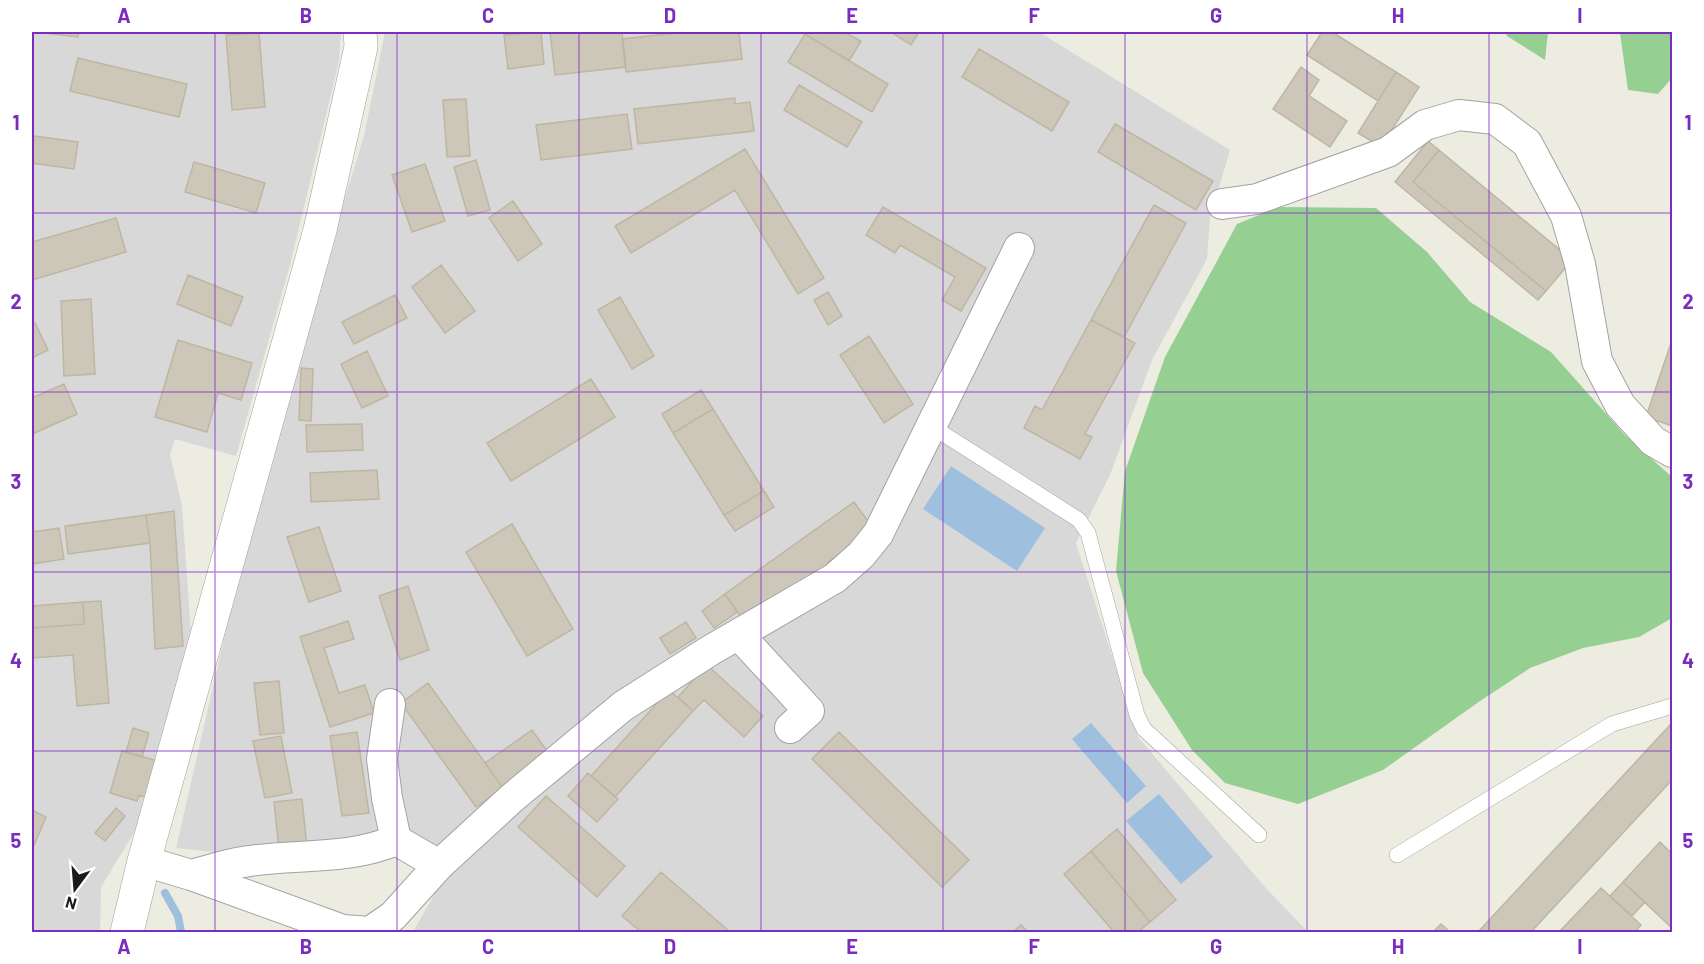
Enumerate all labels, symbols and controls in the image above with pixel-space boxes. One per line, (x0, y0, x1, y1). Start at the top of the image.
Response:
text: A (117, 3, 131, 27)
text: B (300, 3, 312, 27)
text: C (482, 3, 494, 27)
text: D (664, 3, 676, 27)
text: E (846, 3, 858, 27)
text: F (1028, 3, 1040, 27)
text: G (1210, 3, 1222, 27)
text: H (1392, 3, 1404, 27)
text: I (1577, 3, 1583, 27)
text: 1 (12, 110, 20, 134)
text: 1 (1684, 110, 1692, 134)
text: 2 (10, 289, 22, 313)
text: 2 (1682, 289, 1694, 313)
text: 3 (11, 469, 21, 493)
text: 3 (1683, 469, 1693, 493)
text: 4 (10, 648, 22, 672)
text: 4 (1682, 648, 1694, 672)
text: 5 (11, 828, 22, 852)
text: 5 (1683, 828, 1694, 852)
north arrow (45, 859, 105, 919)
text: N (63, 893, 78, 914)
text: A (117, 934, 131, 958)
text: B (300, 934, 312, 958)
text: C (482, 934, 494, 958)
text: D (664, 934, 676, 958)
text: E (846, 934, 858, 958)
text: F (1028, 934, 1040, 958)
text: G (1210, 934, 1222, 958)
text: H (1392, 934, 1404, 958)
text: I (1577, 934, 1583, 958)

